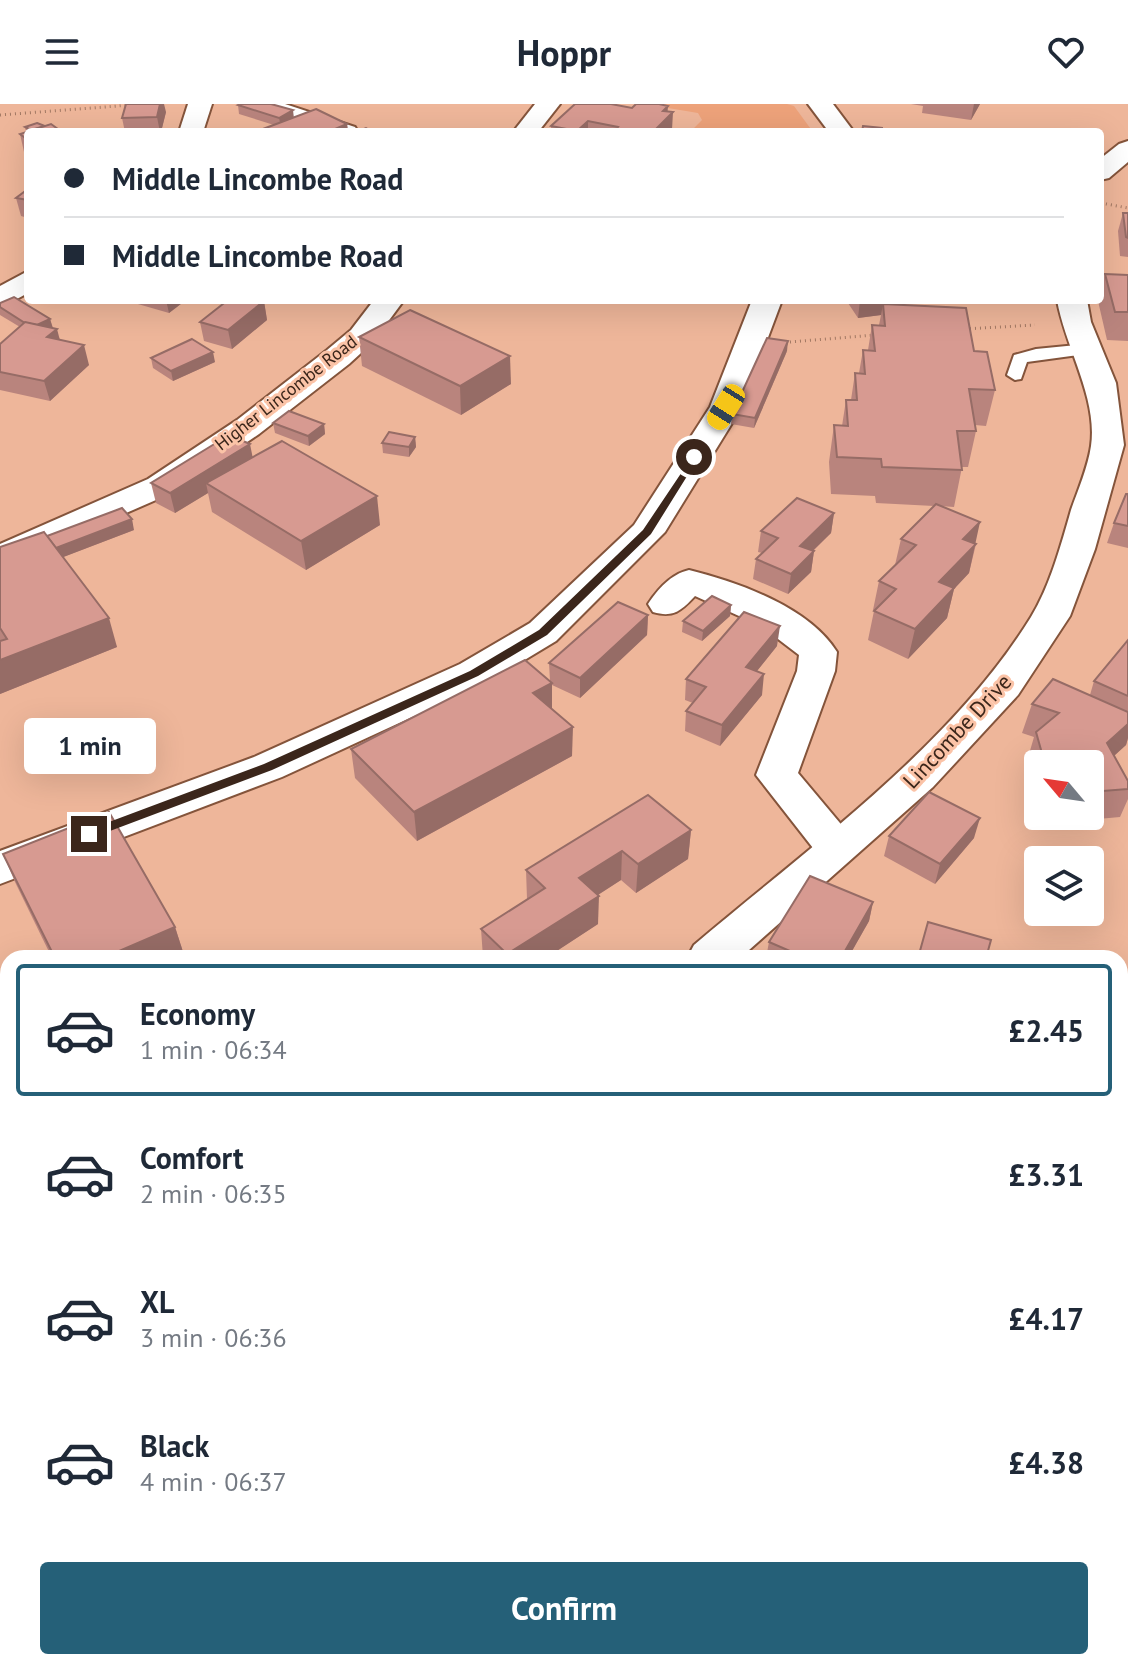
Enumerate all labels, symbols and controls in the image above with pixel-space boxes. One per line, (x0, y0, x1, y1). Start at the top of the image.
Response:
text: Hoppr (517, 29, 611, 76)
icon: menu (40, 30, 84, 74)
icon: heart (1044, 30, 1088, 74)
text: Middle Lincombe Road (112, 159, 403, 198)
text: Middle Lincombe Road (112, 236, 403, 275)
street label: Higher Lincombe Road (210, 330, 361, 455)
car (703, 380, 749, 434)
route start (676, 439, 712, 475)
street label: Lincombe Drive (897, 668, 1017, 794)
callout: 1 min (23, 718, 155, 774)
text: 1 min (58, 729, 122, 762)
north arrow (1024, 750, 1104, 830)
map controls (1024, 750, 1104, 926)
route end (71, 816, 107, 852)
button: layers (1024, 846, 1104, 926)
icon: car (44, 994, 116, 1066)
text: Economy (140, 994, 255, 1033)
text: £2.45 (1009, 1011, 1084, 1050)
text: 1 min · 06:34 (140, 1033, 287, 1066)
icon: car (44, 1138, 116, 1210)
text: Comfort (140, 1138, 243, 1177)
text: £3.31 (1009, 1155, 1084, 1194)
text: 2 min · 06:35 (140, 1177, 287, 1210)
icon: car (44, 1282, 116, 1354)
text: XL (140, 1282, 174, 1321)
text: £4.17 (1009, 1299, 1084, 1338)
text: 3 min · 06:36 (140, 1321, 287, 1354)
icon: car (44, 1426, 116, 1498)
text: Black (140, 1426, 209, 1465)
text: £4.38 (1009, 1443, 1084, 1482)
text: 4 min · 06:37 (140, 1465, 287, 1498)
button: Confirm (40, 1562, 1088, 1654)

